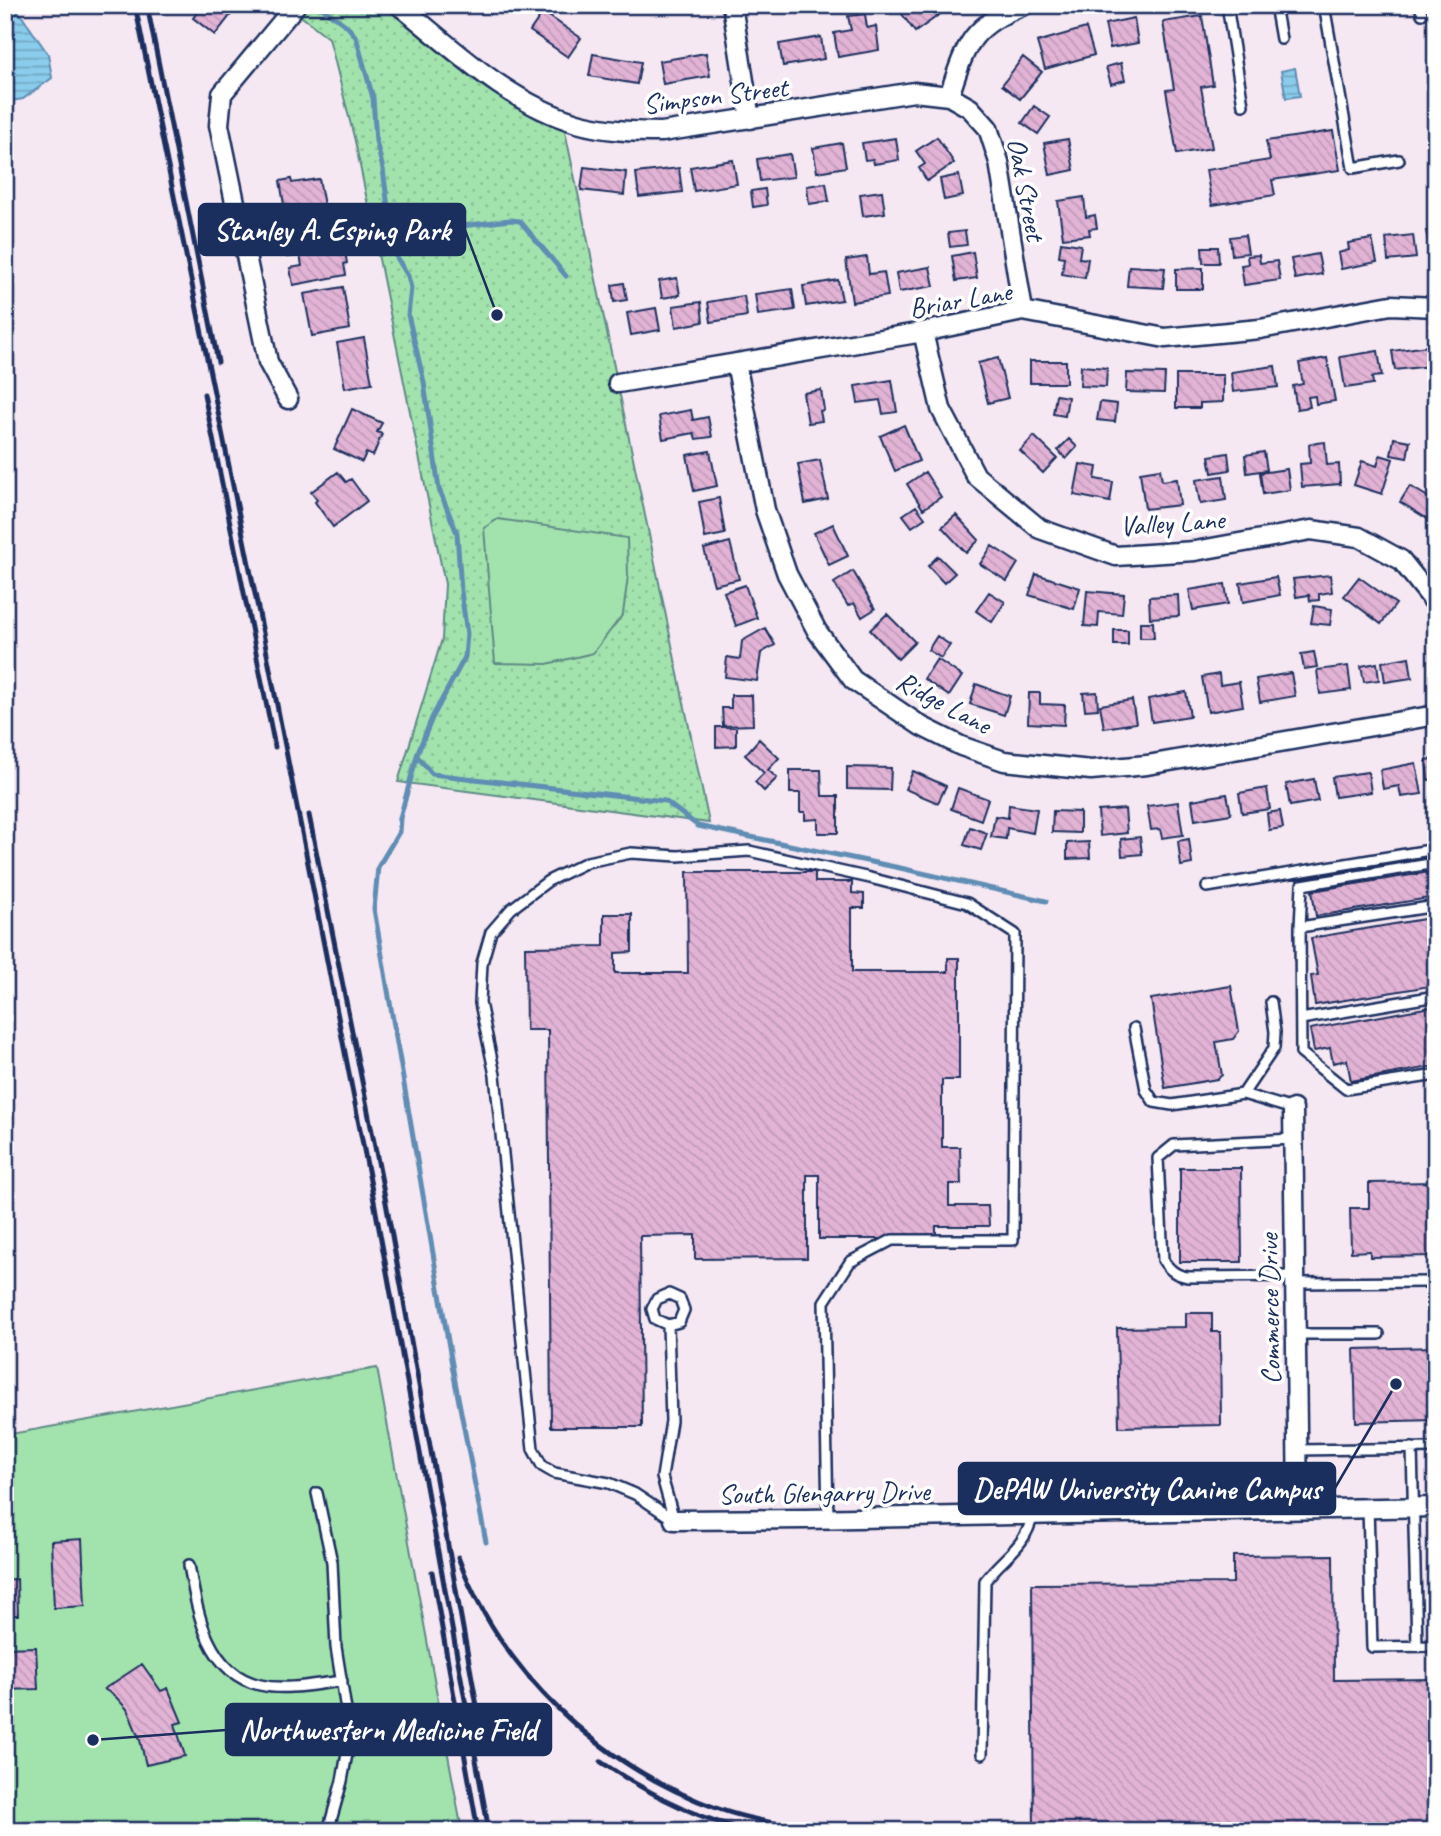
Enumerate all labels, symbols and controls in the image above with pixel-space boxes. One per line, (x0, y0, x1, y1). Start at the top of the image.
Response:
street label: Simpson Street (641, 69, 792, 122)
street label: Oak Street (999, 135, 1054, 246)
callout: Stanley A. Esping Park (199, 204, 465, 255)
text: Stanley A. Esping Park (214, 211, 453, 249)
street label: Briar Lane (906, 273, 1016, 326)
street label: Valley Lane (1119, 501, 1227, 544)
street label: Ridge Lane (890, 663, 999, 743)
street label: Commerce Drive (1251, 1231, 1288, 1385)
callout: DePAW University Canine Campus (959, 1463, 1335, 1514)
text: DePAW University Canine Campus (973, 1470, 1325, 1508)
street label: South Glengarry Drive (718, 1473, 932, 1512)
callout: Northwestern Medicine Field (226, 1704, 551, 1755)
text: Northwestern Medicine Field (240, 1711, 541, 1749)

